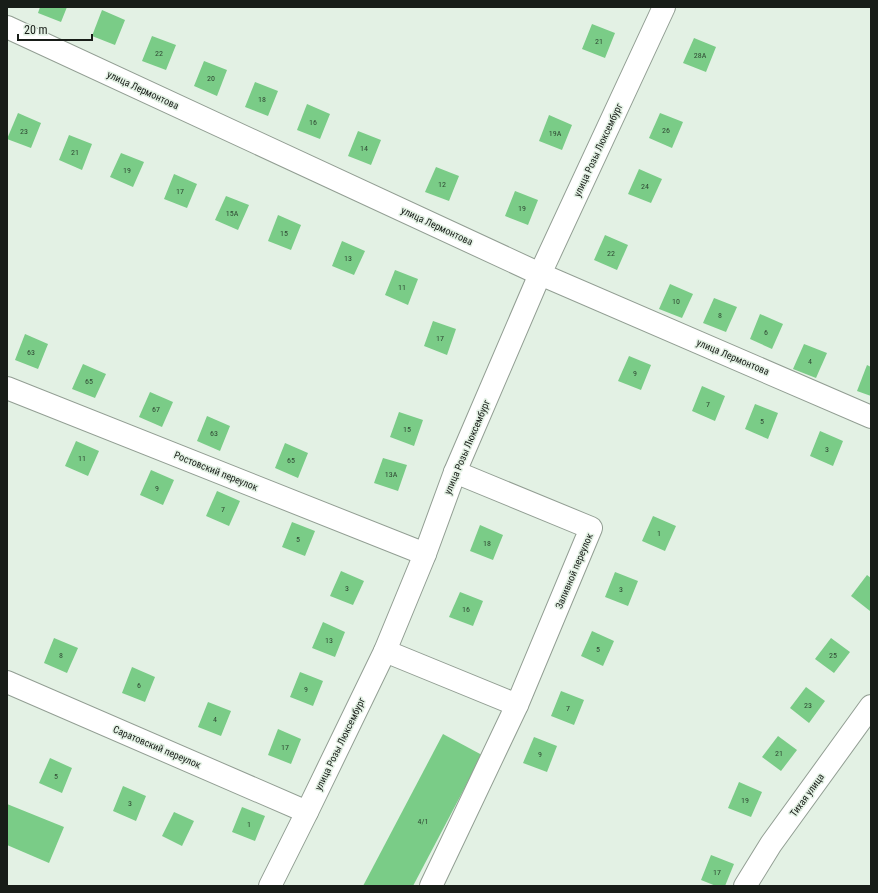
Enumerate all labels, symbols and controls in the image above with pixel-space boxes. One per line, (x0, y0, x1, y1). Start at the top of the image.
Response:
scale bar (18, 16, 92, 42)
text: 20 m (24, 23, 48, 37)
house number: 21 (595, 37, 603, 46)
house number: 22 (155, 49, 163, 58)
house number: 28А (694, 51, 707, 60)
street label: улица Лермонтова (105, 69, 181, 111)
house number: 20 (207, 74, 215, 83)
house number: 18 (258, 95, 266, 104)
street label: улица Розы Люксембург (571, 101, 625, 199)
house number: 16 (309, 118, 317, 127)
house number: 26 (662, 126, 670, 135)
house number: 23 (20, 127, 28, 136)
house number: 19А (549, 129, 562, 138)
house number: 14 (360, 144, 368, 153)
house number: 21 (71, 148, 79, 157)
house number: 19 (123, 166, 131, 175)
house number: 12 (438, 180, 446, 189)
house number: 24 (641, 182, 649, 191)
house number: 17 (176, 187, 184, 196)
house number: 19 (518, 204, 526, 213)
street label: улица Лермонтова (399, 205, 475, 247)
house number: 15А (226, 209, 239, 218)
house number: 15 (280, 229, 288, 238)
house number: 22 (607, 249, 615, 258)
house number: 13 (344, 254, 352, 263)
house number: 11 (398, 283, 406, 292)
house number: 10 (672, 297, 680, 306)
house number: 8 (718, 311, 722, 320)
house number: 6 (764, 328, 768, 337)
house number: 17 (436, 334, 444, 343)
street label: улица Лермонтова (695, 337, 771, 377)
house number: 63 (27, 348, 35, 357)
house number: 4 (808, 357, 812, 366)
house number: 9 (633, 369, 637, 378)
house number: 65 (85, 377, 93, 386)
street label: улица Розы Люксембург (442, 398, 492, 496)
house number: 7 (706, 400, 710, 409)
house number: 67 (152, 405, 160, 414)
house number: 5 (760, 417, 764, 426)
house number: 15 (403, 425, 411, 434)
house number: 63 (210, 429, 218, 438)
house number: 3 (825, 445, 829, 454)
street label: Ростовский переулок (173, 449, 260, 493)
house number: 11 (78, 454, 86, 463)
house number: 65 (287, 456, 295, 465)
house number: 13А (385, 470, 398, 479)
house number: 9 (155, 484, 159, 493)
house number: 7 (221, 505, 225, 514)
house number: 1 (657, 529, 661, 538)
street label: Заливной переулок (553, 531, 595, 610)
house number: 5 (296, 535, 300, 544)
house number: 18 (483, 539, 491, 548)
house number: 3 (345, 584, 349, 593)
house number: 3 (619, 585, 623, 594)
house number: 16 (462, 605, 470, 614)
house number: 13 (325, 636, 333, 645)
house number: 5 (596, 645, 600, 654)
house number: 8 (59, 651, 63, 660)
house number: 25 (829, 651, 837, 660)
house number: 6 (137, 681, 141, 690)
house number: 9 (304, 685, 308, 694)
street label: улица Розы Люксембург (313, 696, 367, 792)
house number: 23 (804, 701, 812, 710)
house number: 7 (566, 704, 570, 713)
house number: 4 (213, 715, 217, 724)
street label: Саратовский переулок (111, 724, 203, 771)
house number: 17 (281, 743, 289, 752)
house number: 21 (775, 749, 783, 758)
house number: 9 (538, 750, 542, 759)
street label: Тихая улица (788, 771, 826, 819)
house number: 5 (54, 772, 58, 781)
house number: 19 (741, 796, 749, 805)
house number: 3 (128, 799, 132, 808)
house number: 4/1 (418, 817, 428, 826)
house number: 1 (247, 820, 251, 829)
house number: 17 (713, 868, 721, 877)

